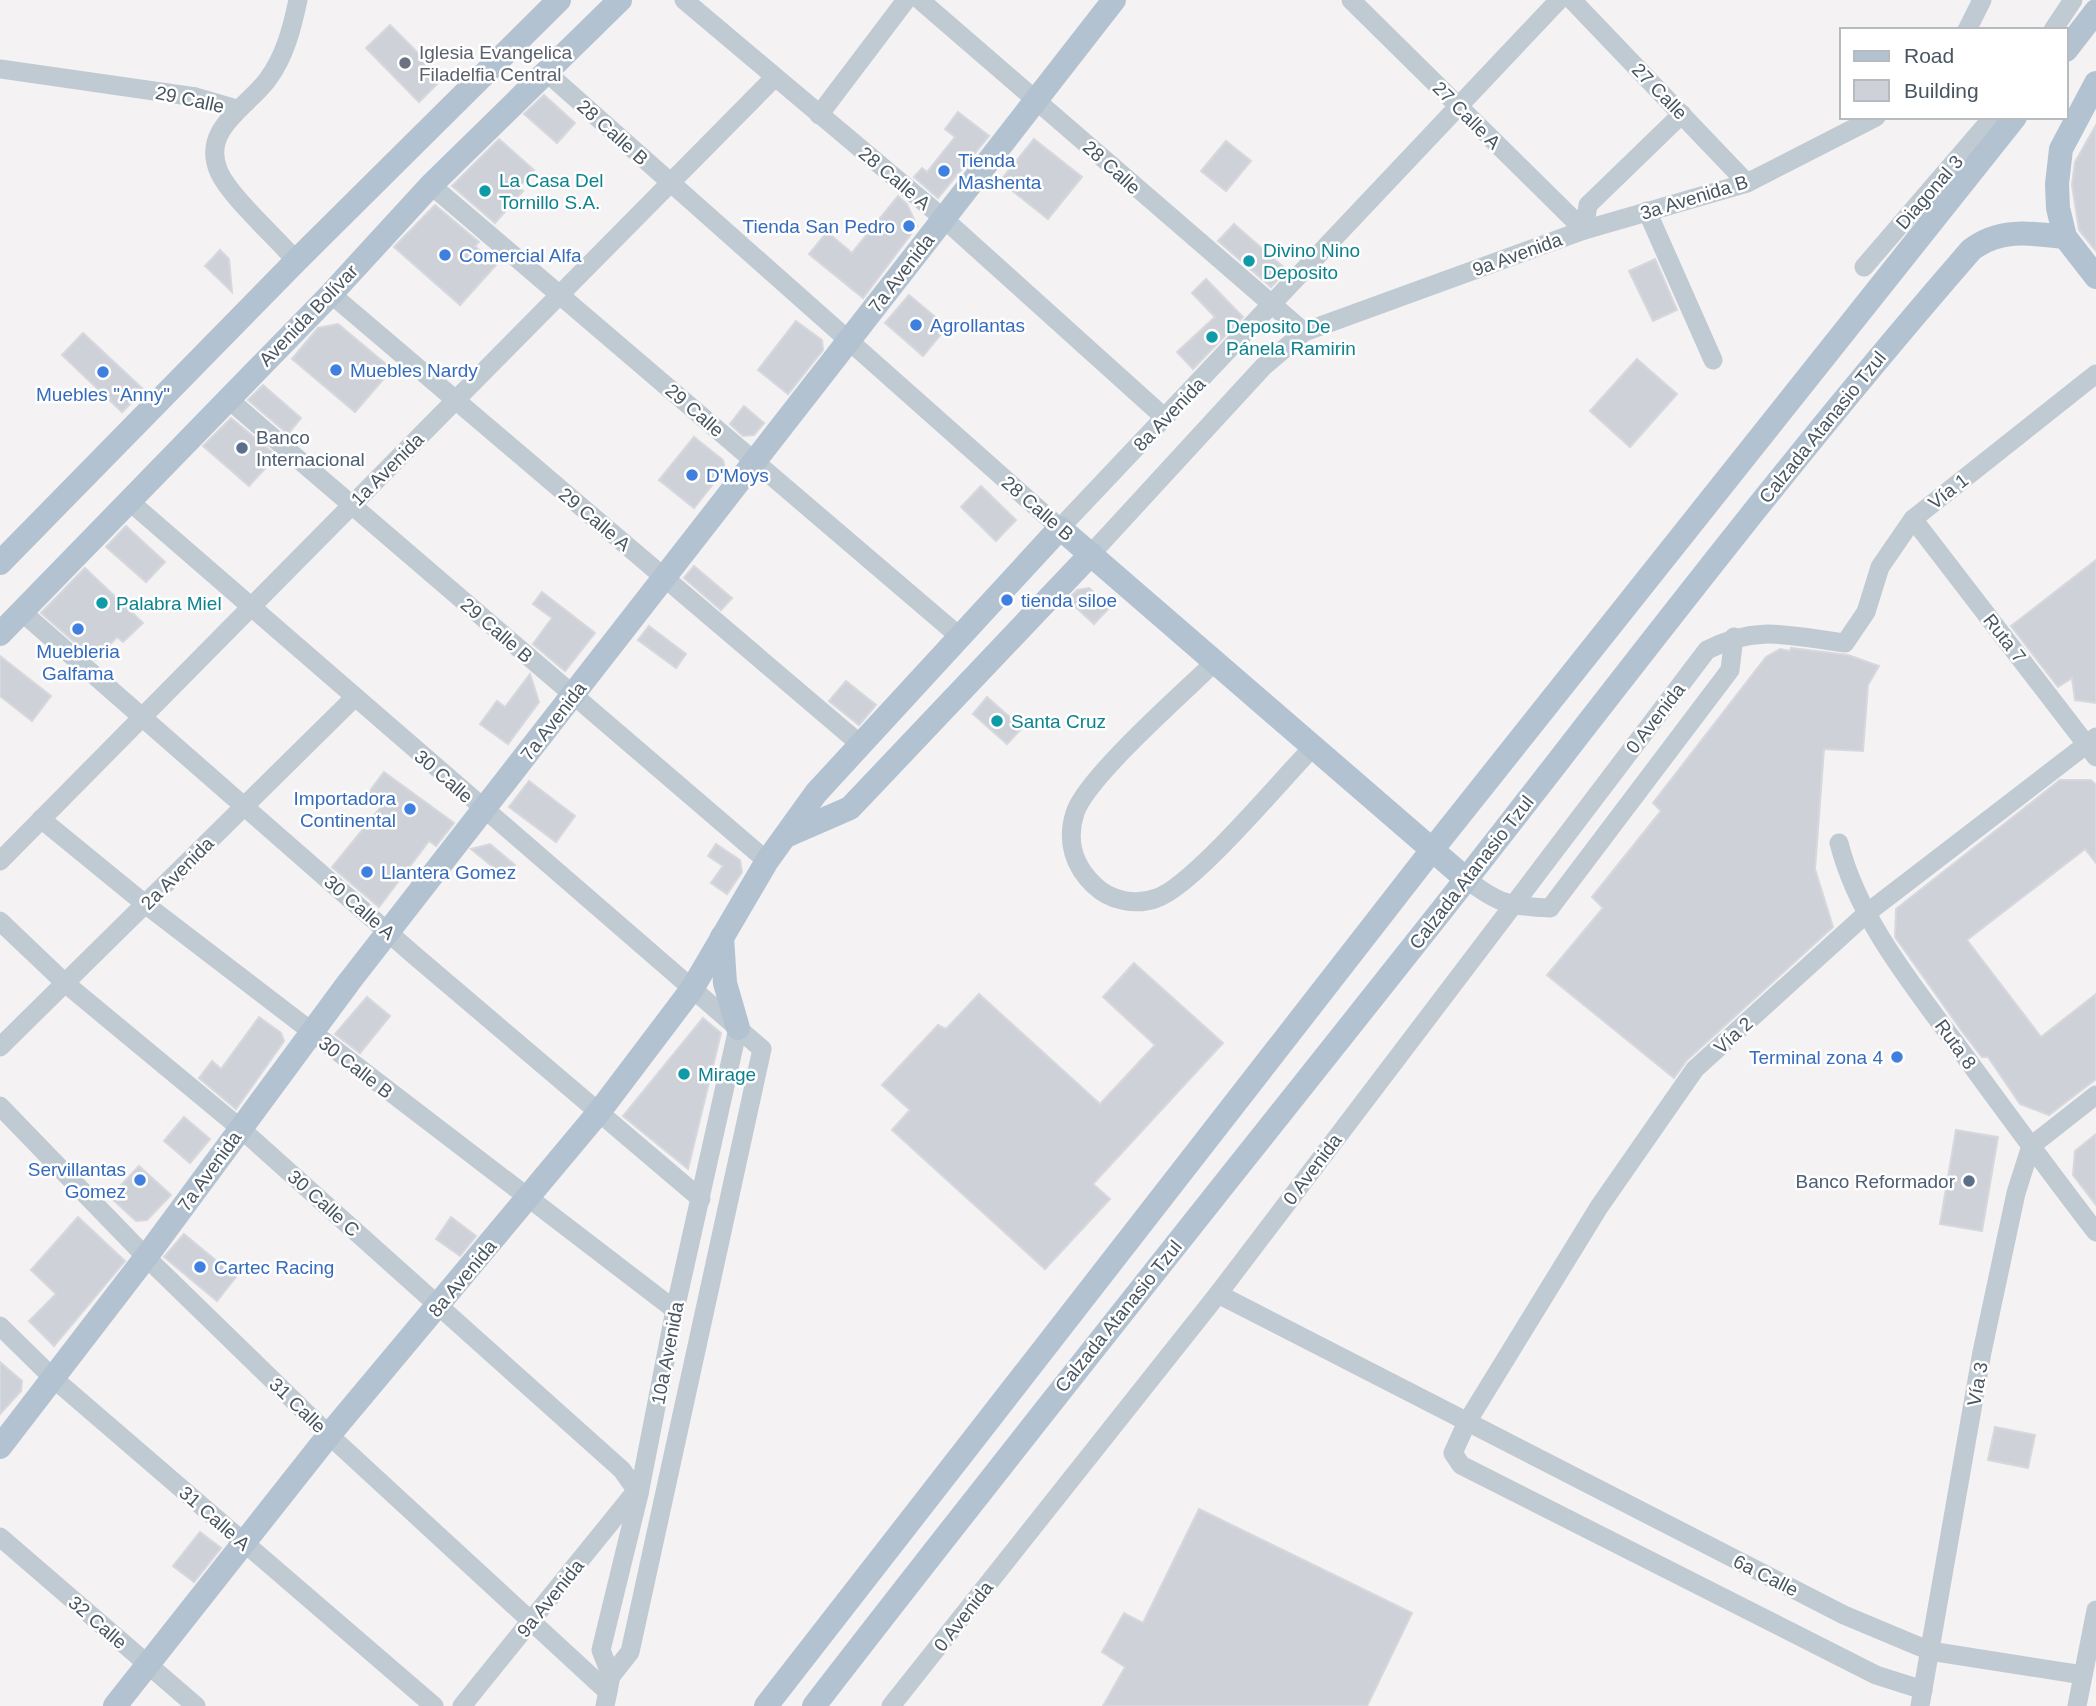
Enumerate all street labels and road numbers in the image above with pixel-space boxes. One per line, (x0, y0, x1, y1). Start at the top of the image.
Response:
street label: 27 Calle (1628, 59, 1691, 124)
street label: 27 Calle A (1429, 77, 1505, 154)
street label: 29 Calle (154, 82, 226, 117)
street label: 28 Calle B (573, 95, 652, 170)
street label: 28 Calle (1079, 136, 1145, 199)
street label: 28 Calle A (855, 142, 935, 214)
street label: Diagonal 3 (1892, 151, 1967, 233)
street label: 3a Avenida B (1638, 171, 1751, 224)
street label: 9a Avenida (1470, 228, 1565, 280)
street label: 7a Avenida (864, 230, 939, 317)
street label: Avenida Bolívar (255, 260, 362, 370)
street label: Calzada Atanasio Tzul (1755, 347, 1890, 507)
street label: 8a Avenida (1129, 373, 1210, 455)
street label: 29 Calle (661, 380, 728, 441)
street label: 1a Avenida (347, 429, 428, 510)
street label: Vía 1 (1924, 469, 1972, 513)
street label: 28 Calle B (998, 472, 1078, 545)
street label: 29 Calle A (555, 483, 635, 555)
street label: 29 Calle B (457, 594, 537, 667)
street label: Ruta 7 (1979, 610, 2030, 667)
street label: 7a Avenida (516, 678, 591, 765)
street label: 0 Avenida (1622, 679, 1690, 758)
street label: 30 Calle (410, 746, 477, 807)
street label: Calzada Atanasio Tzul (1405, 791, 1538, 953)
street label: 2a Avenida (137, 833, 218, 914)
street label: 30 Calle A (320, 871, 399, 944)
street label: Vía 2 (1710, 1013, 1757, 1058)
street label: Ruta 8 (1931, 1015, 1981, 1073)
street label: 30 Calle B (315, 1032, 397, 1103)
street label: 7a Avenida (173, 1127, 246, 1215)
street label: 0 Avenida (1279, 1129, 1346, 1209)
street label: 30 Calle C (284, 1166, 364, 1241)
street label: 8a Avenida (424, 1235, 501, 1321)
street label: Calzada Atanasio Tzul (1051, 1236, 1186, 1396)
street label: 10a Avenida (647, 1299, 688, 1406)
street label: Vía 3 (1963, 1360, 1992, 1408)
street label: 31 Calle (265, 1374, 330, 1437)
street label: 31 Calle A (175, 1482, 254, 1555)
street label: 6a Calle (1730, 1550, 1802, 1601)
street label: 9a Avenida (513, 1555, 588, 1641)
street label: 0 Avenida (930, 1577, 998, 1656)
street label: 32 Calle (64, 1592, 131, 1653)

